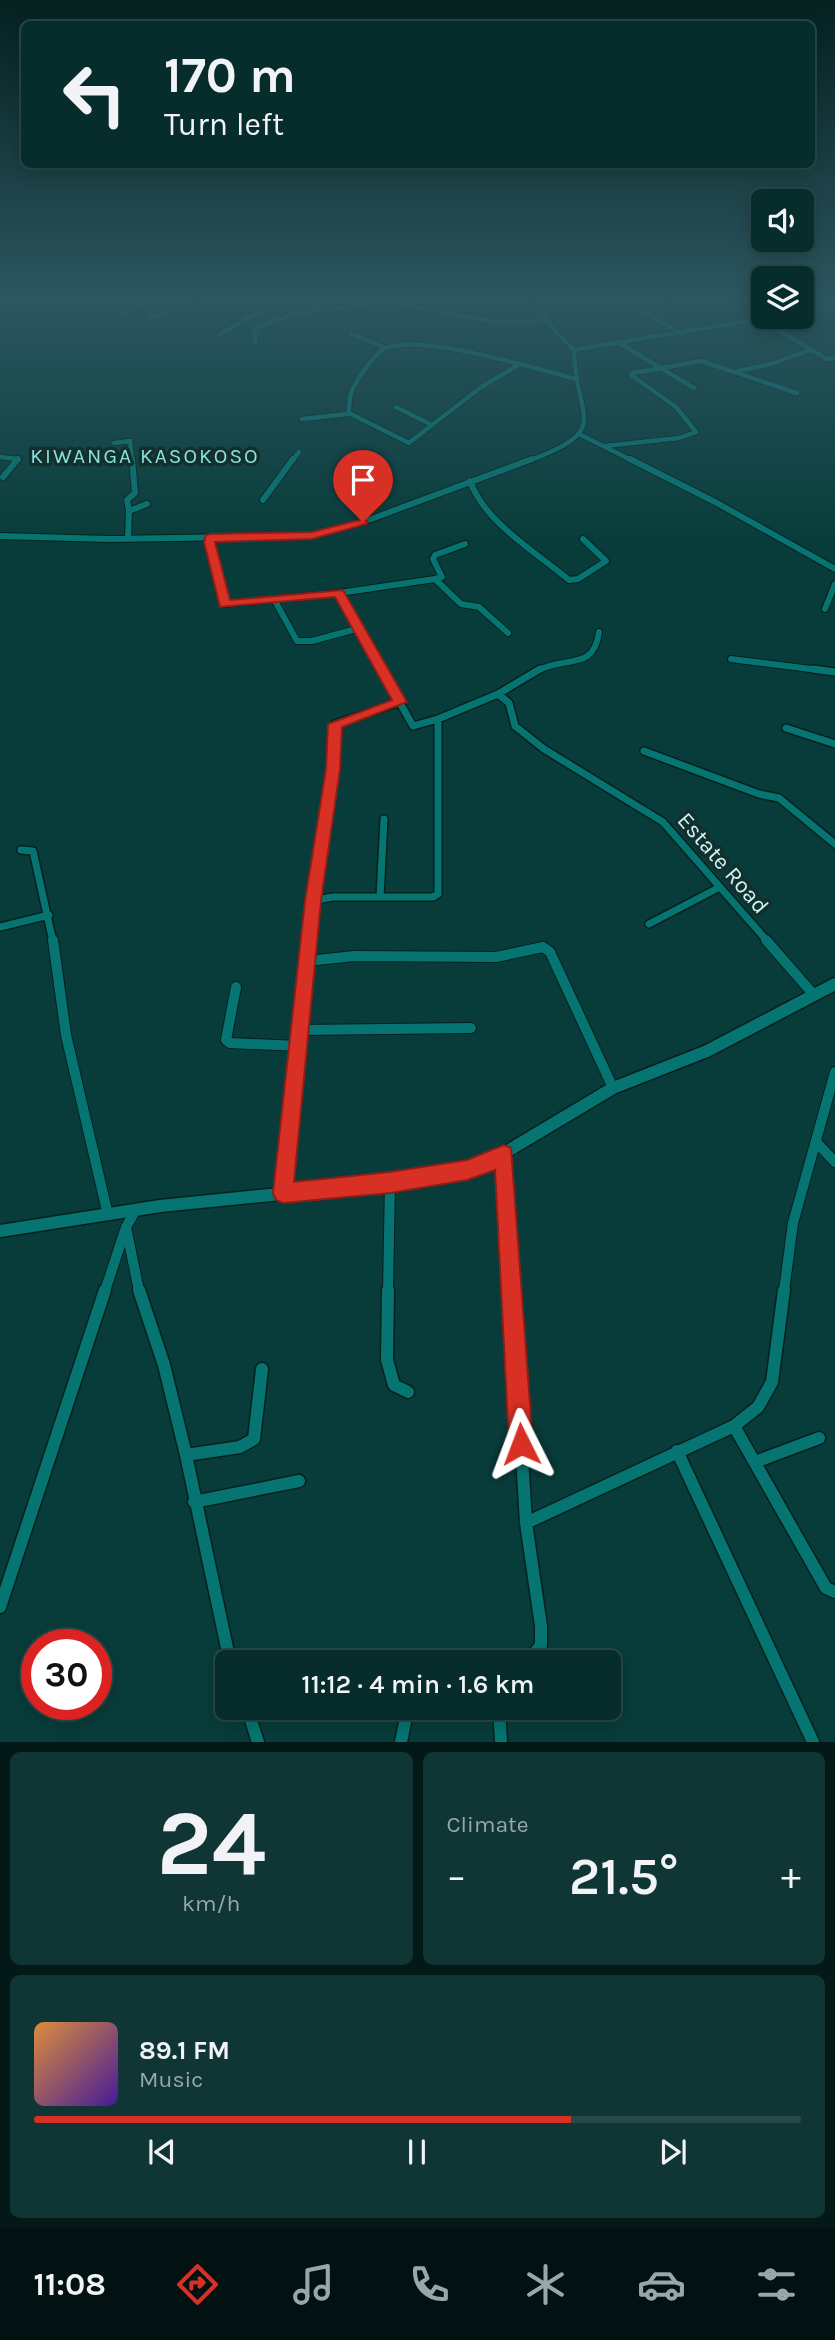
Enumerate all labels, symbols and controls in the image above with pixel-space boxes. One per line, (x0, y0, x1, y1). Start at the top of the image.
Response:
text: 170 m (164, 47, 296, 104)
icon: left (49, 49, 140, 140)
text: Turn left (164, 106, 284, 143)
map controls (751, 189, 814, 329)
button: sound (751, 189, 814, 252)
button: layers (751, 266, 814, 329)
district label: KIWANGA KASOKOSO (30, 444, 260, 468)
pin (333, 450, 393, 522)
icon: arrive (344, 461, 382, 499)
street label: Estate Road (672, 807, 774, 919)
position arrow (484, 1407, 558, 1481)
speed limit sign: 30 (21, 1629, 112, 1720)
text: 11:12 · 4 min · 1.6 km (302, 1669, 534, 1700)
text: 24 (157, 1791, 266, 1897)
text: Climate (447, 1811, 529, 1838)
text: 21.5° (569, 1846, 678, 1907)
text: − (447, 1854, 466, 1899)
text: + (781, 1854, 801, 1899)
text: km/h (182, 1890, 240, 1917)
text: 89.1 FM (139, 2035, 230, 2066)
text: Music (139, 2066, 203, 2093)
icon: previous (143, 2133, 181, 2171)
icon: pause (398, 2133, 436, 2171)
icon: next (654, 2133, 692, 2171)
icon: directions (173, 2260, 222, 2309)
icon: music (289, 2260, 338, 2309)
icon: phone (405, 2260, 454, 2309)
icon: climate (521, 2260, 570, 2309)
icon: car (637, 2260, 686, 2309)
icon: filters (752, 2260, 801, 2309)
text: 11:08 (33, 2266, 106, 2303)

